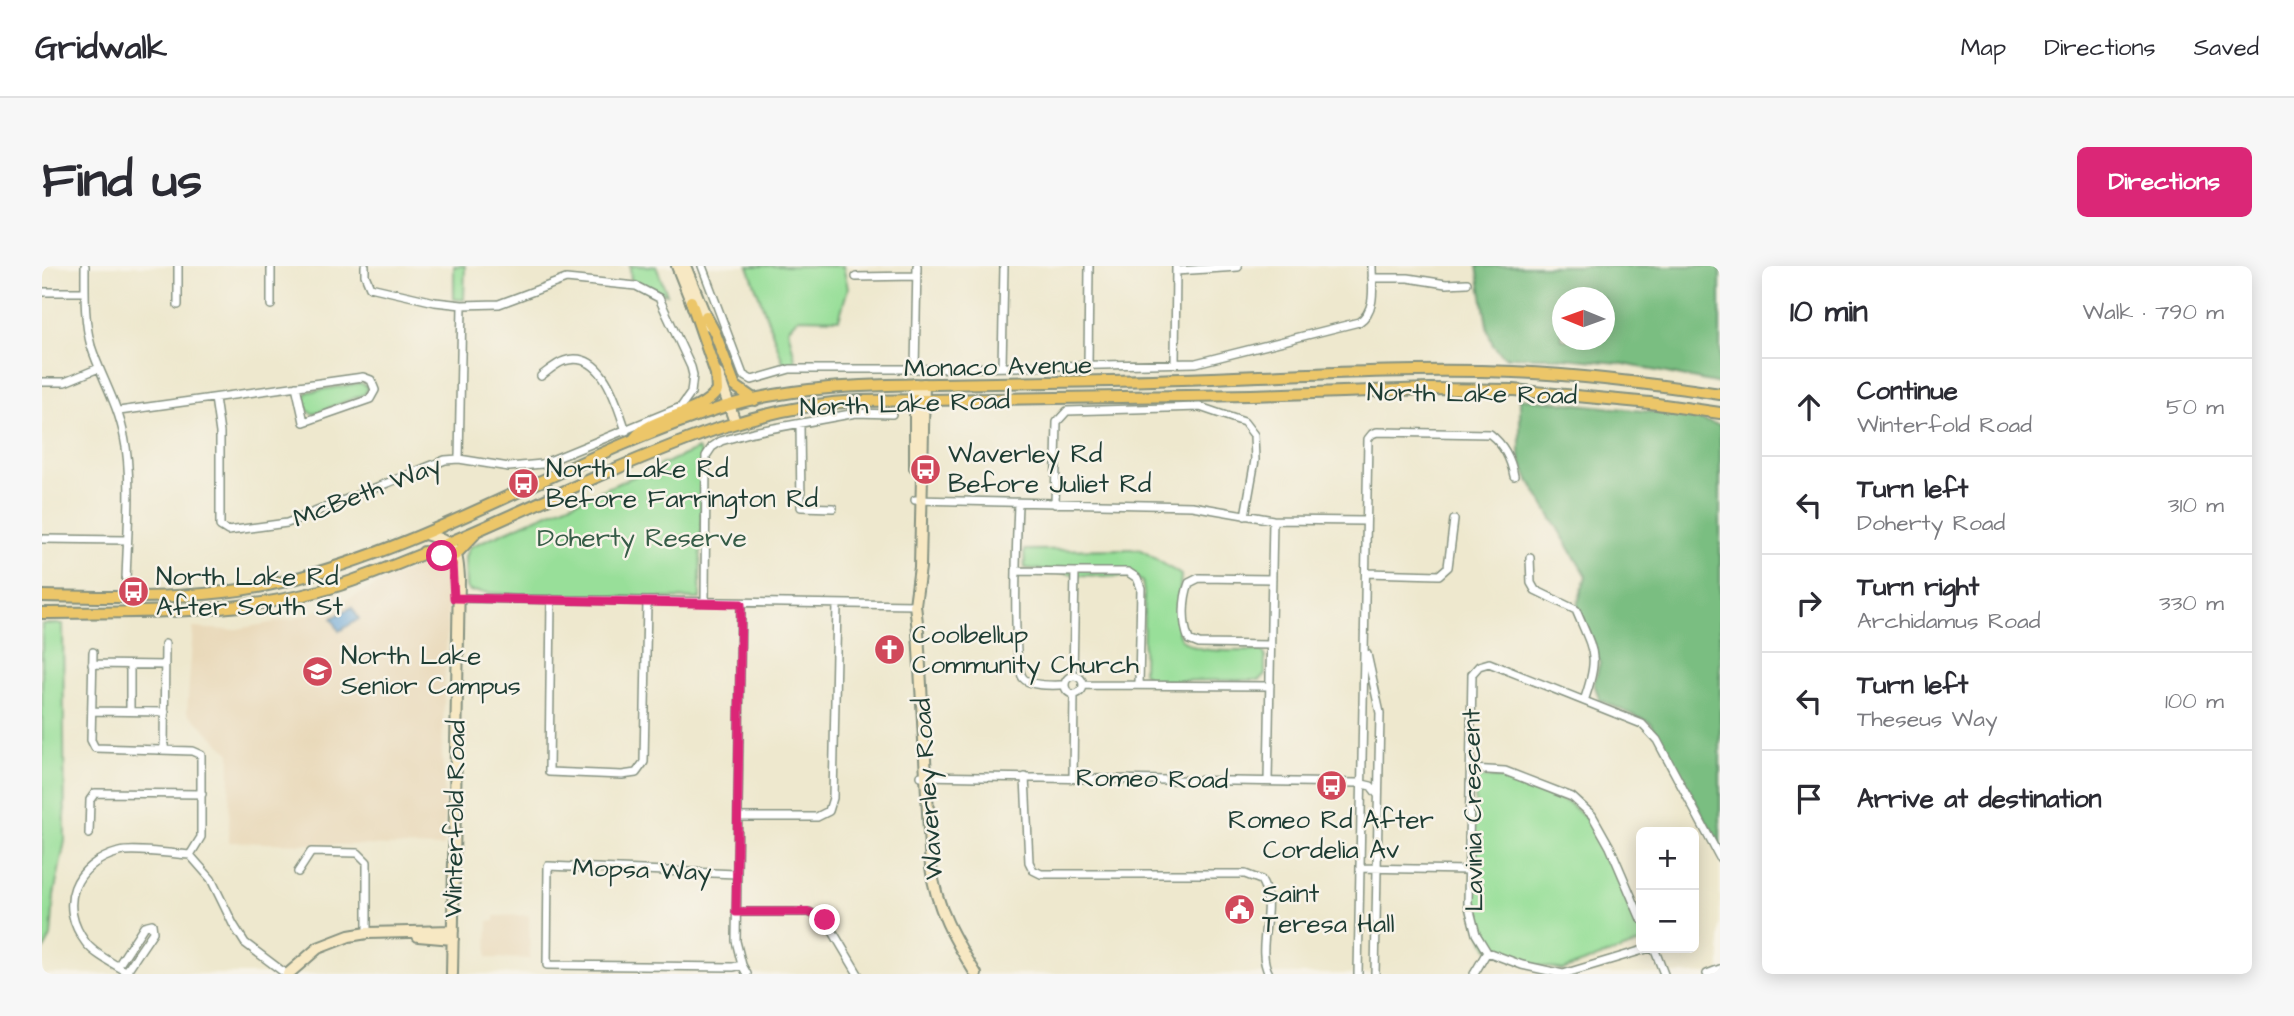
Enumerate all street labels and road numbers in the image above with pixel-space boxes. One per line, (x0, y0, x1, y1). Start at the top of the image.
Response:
street label: Monaco Avenue (904, 347, 1092, 387)
street label: North Lake Road (1366, 374, 1578, 414)
street label: North Lake Road (799, 382, 1011, 426)
street label: McBeth Way (288, 447, 447, 539)
street label: Waverley Road (904, 697, 954, 881)
street label: Lavinia Crescent (1453, 708, 1493, 912)
street label: Winterfold Road (435, 720, 475, 918)
street label: Romeo Road (1076, 760, 1228, 798)
street label: Mopsa Way (572, 850, 712, 892)

